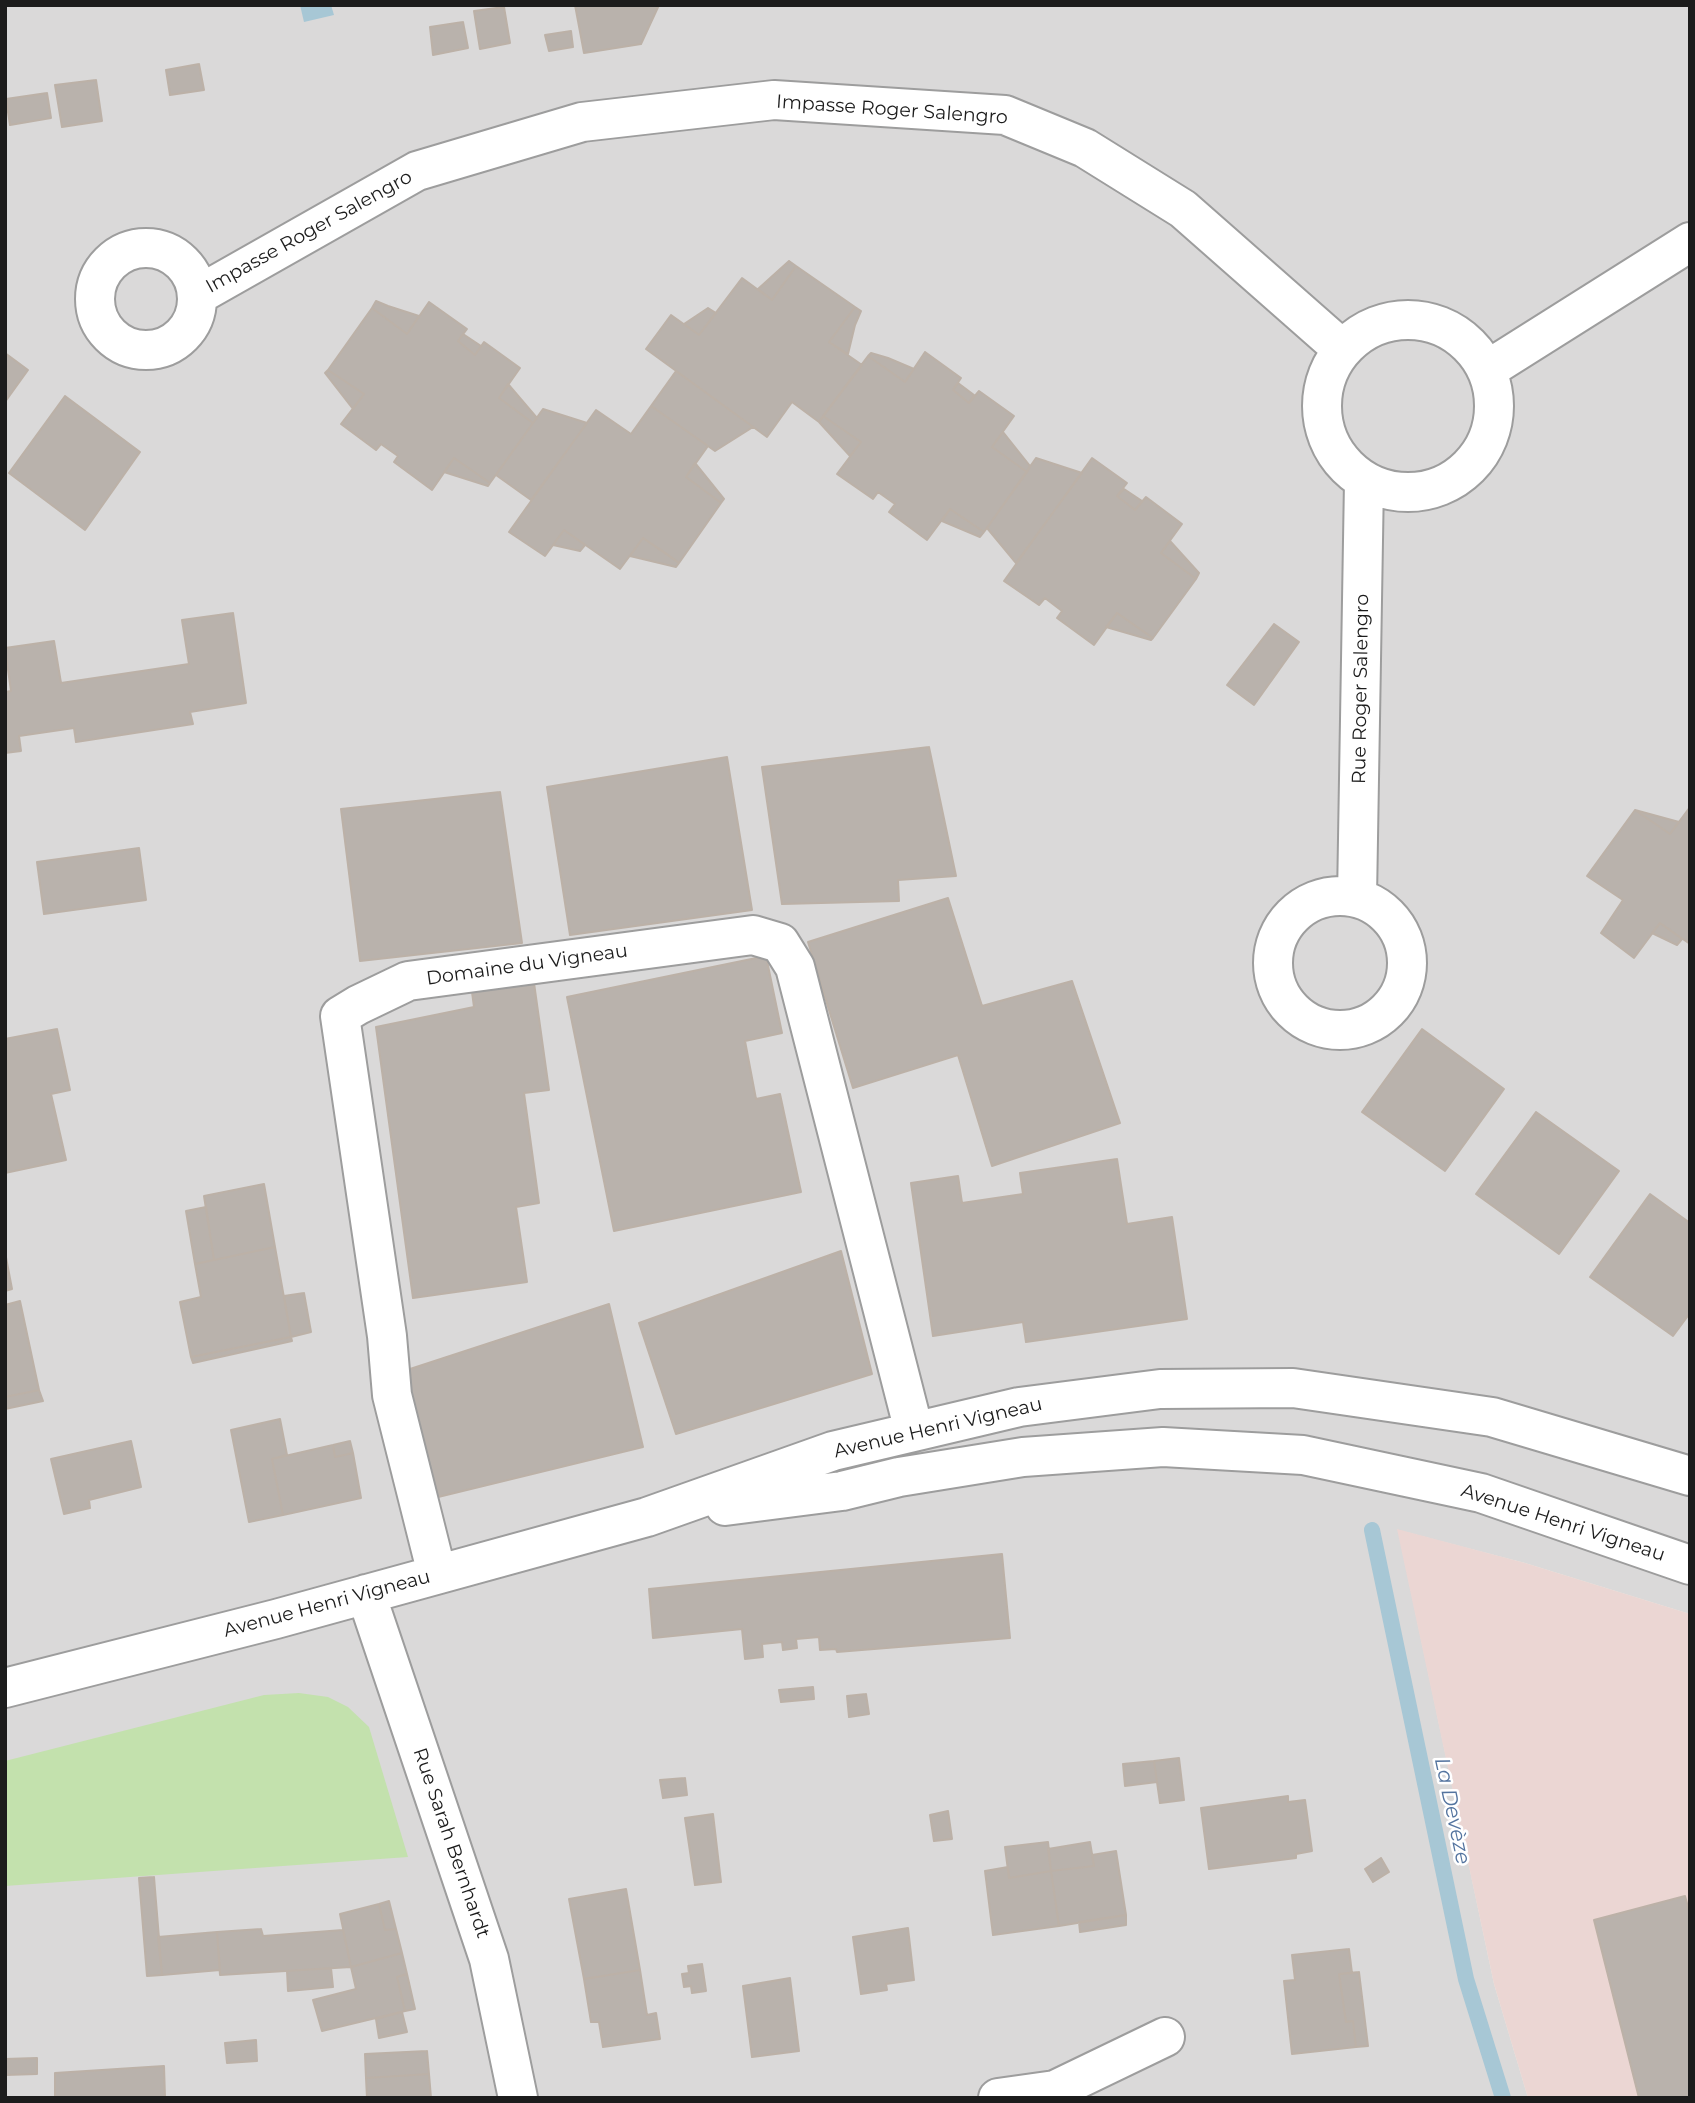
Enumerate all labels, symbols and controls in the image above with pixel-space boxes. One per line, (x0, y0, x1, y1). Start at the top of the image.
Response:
street label: Impasse Roger Salengro (775, 91, 1009, 129)
street label: Impasse Roger Salengro (202, 166, 416, 298)
street label: Rue Roger Salengro (1348, 594, 1374, 784)
street label: Domaine du Vigneau (425, 940, 629, 990)
street label: Avenue Henri Vigneau (832, 1393, 1044, 1463)
street label: Avenue Henri Vigneau (1458, 1479, 1668, 1567)
street label: Avenue Henri Vigneau (221, 1565, 433, 1643)
street label: Rue Sarah Bernhardt (408, 1745, 494, 1941)
water label: La Devèze (1428, 1755, 1476, 1867)

